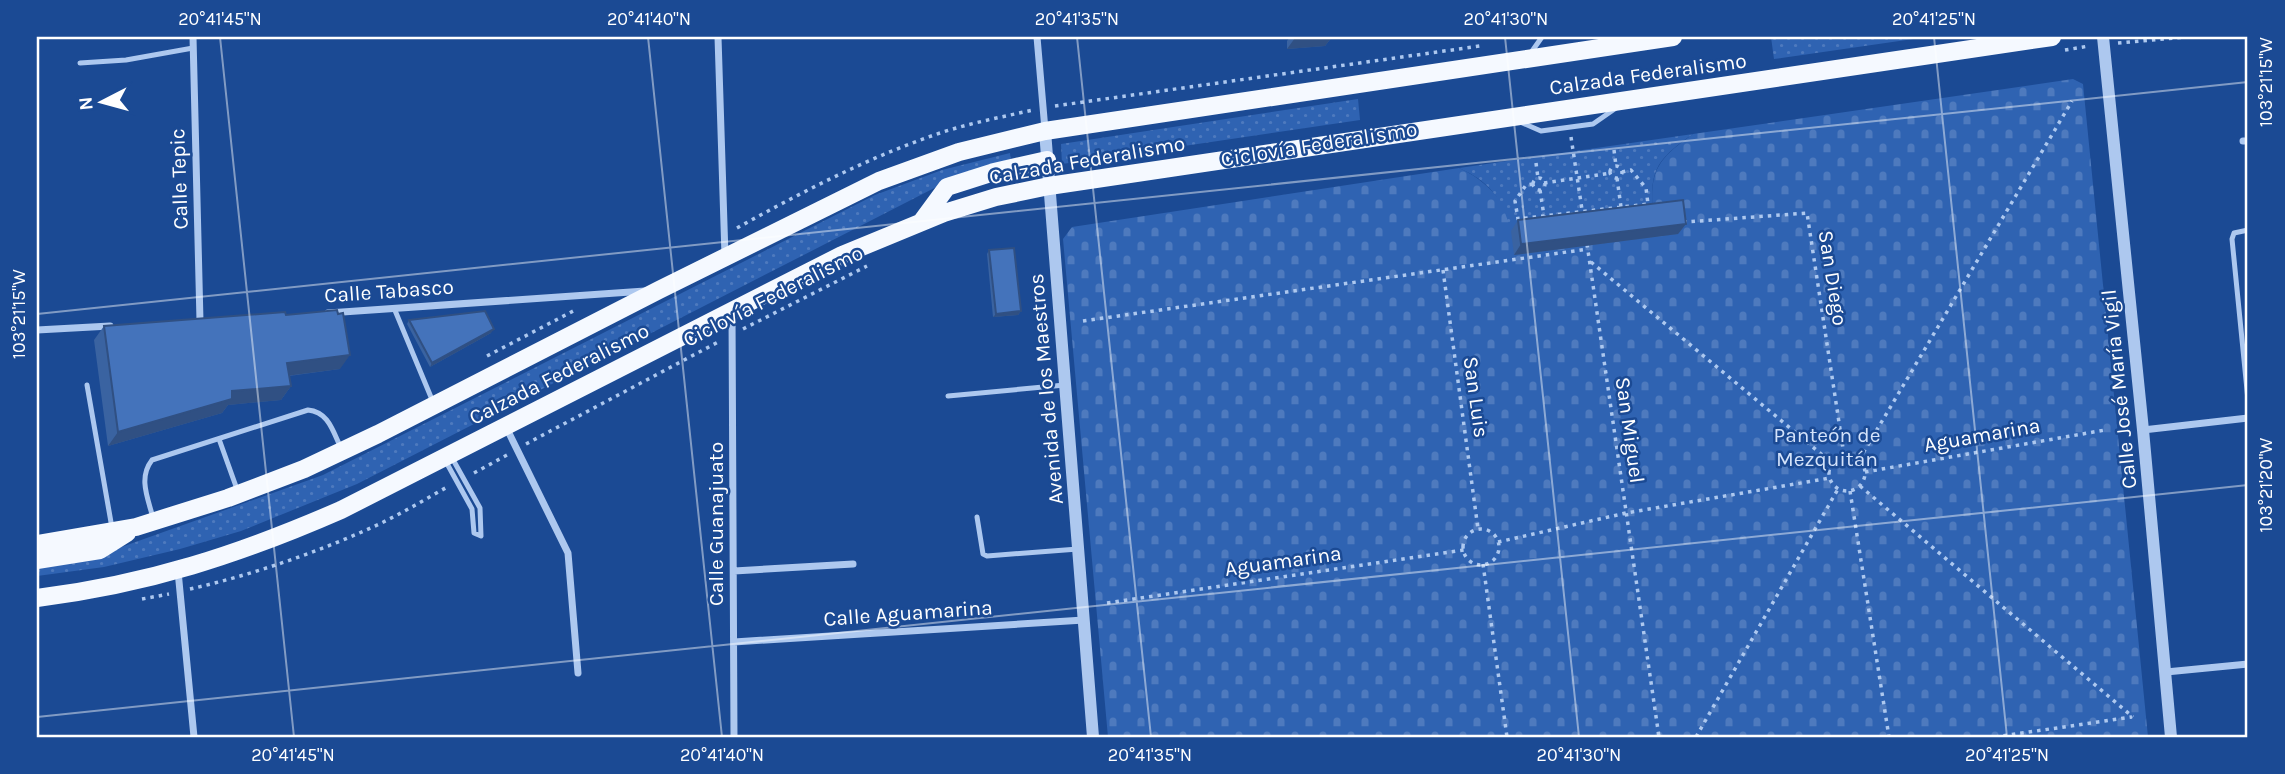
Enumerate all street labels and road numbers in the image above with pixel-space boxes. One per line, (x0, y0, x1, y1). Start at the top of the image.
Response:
street label: Calzada Federalismo (1548, 48, 1748, 100)
street label: Ciclovía Federalismo (1219, 117, 1419, 171)
street label: Calle Tepic (165, 128, 193, 230)
street label: Calzada Federalismo (987, 131, 1187, 189)
street label: San Diego (1814, 229, 1852, 327)
street label: Ciclovía Federalismo (679, 240, 867, 352)
street label: Avenida de los Maestros (1024, 273, 1068, 505)
street label: Calle Tabasco (324, 275, 454, 307)
street label: Calle José María Vigil (2097, 288, 2141, 490)
street label: Calzada Federalismo (465, 318, 653, 430)
street label: San Luis (1458, 355, 1494, 439)
street label: San Miguel (1611, 375, 1649, 485)
street label: Aguamarina (1922, 413, 2042, 457)
street label: Calle Guanajuato (704, 442, 728, 606)
street label: Aguamarina (1223, 541, 1343, 581)
street label: Calle Aguamarina (823, 595, 993, 631)

